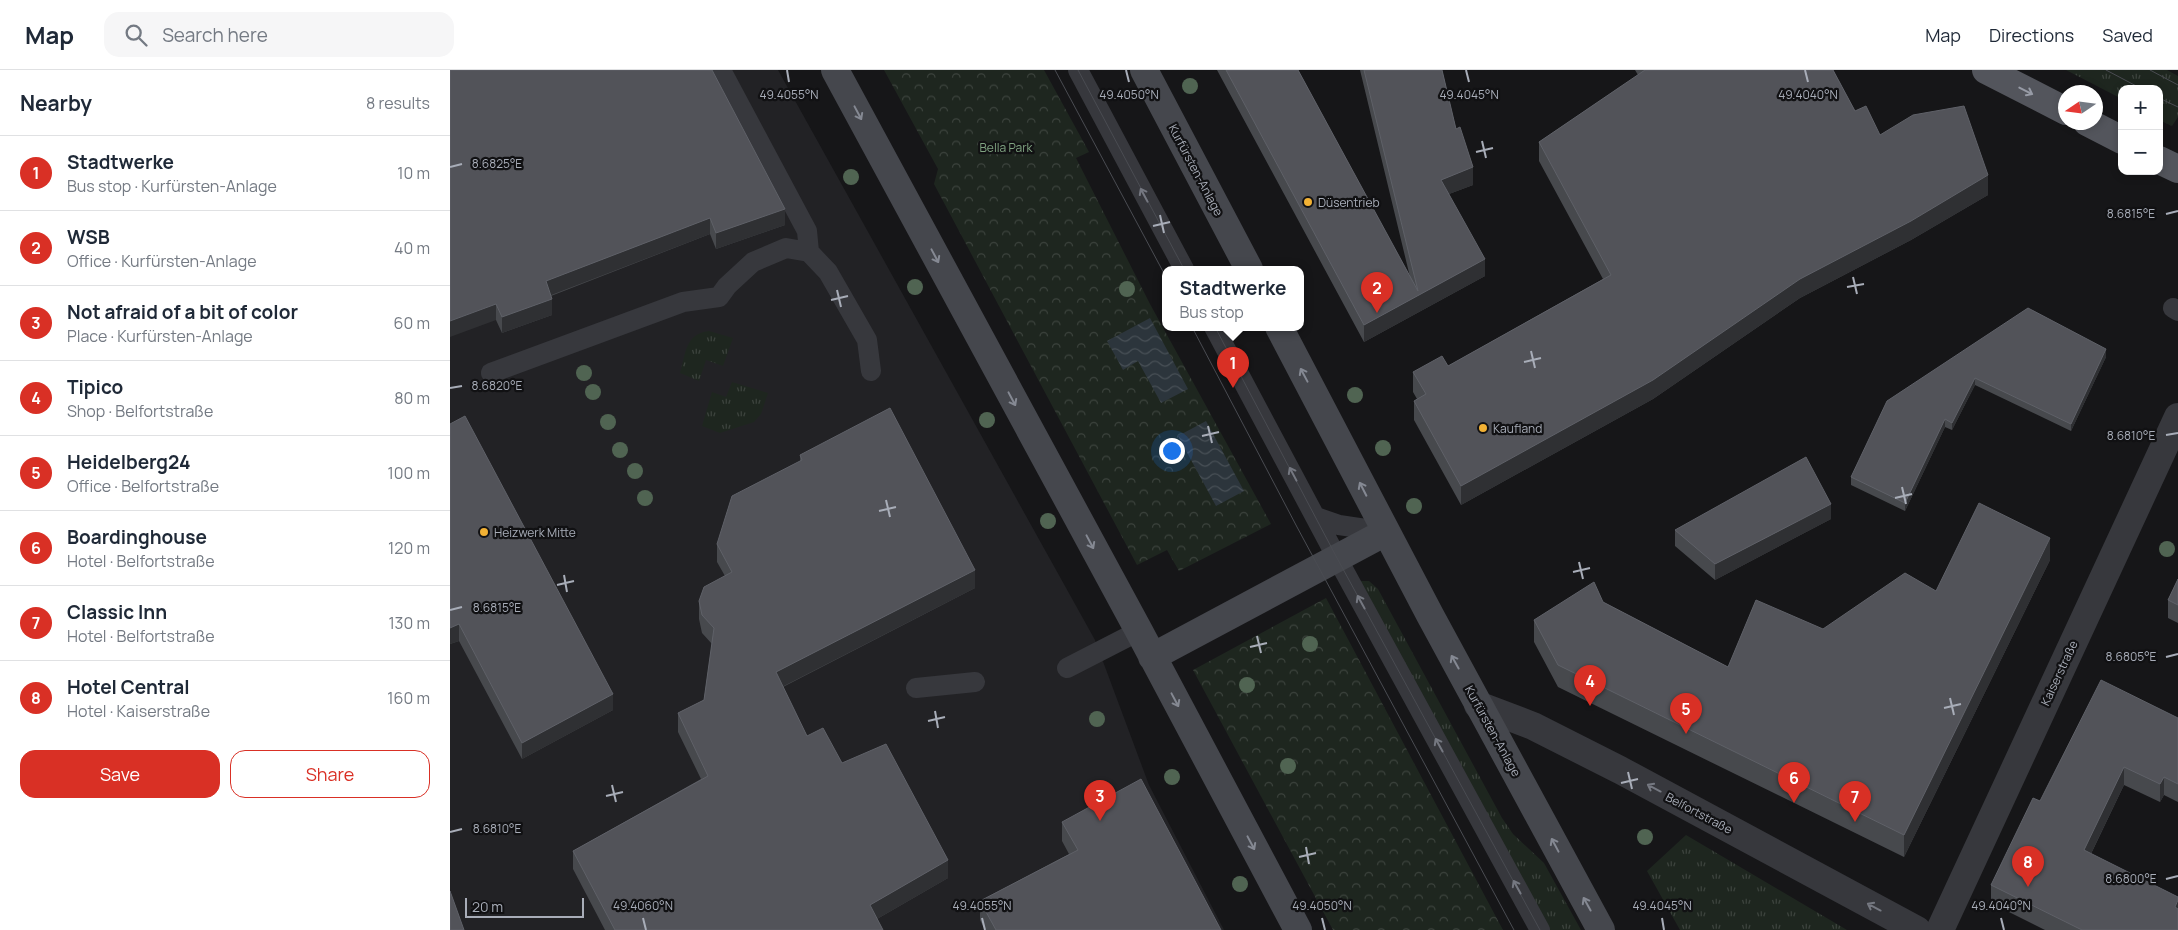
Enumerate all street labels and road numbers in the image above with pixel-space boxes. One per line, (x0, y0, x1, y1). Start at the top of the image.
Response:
street label: Kurfürsten-Anlage (1165, 121, 1227, 219)
street label: Kaiserstraße (2036, 638, 2082, 708)
street label: Kurfürsten-Anlage (1461, 682, 1525, 780)
street label: Belfortstraße (1663, 788, 1735, 838)

